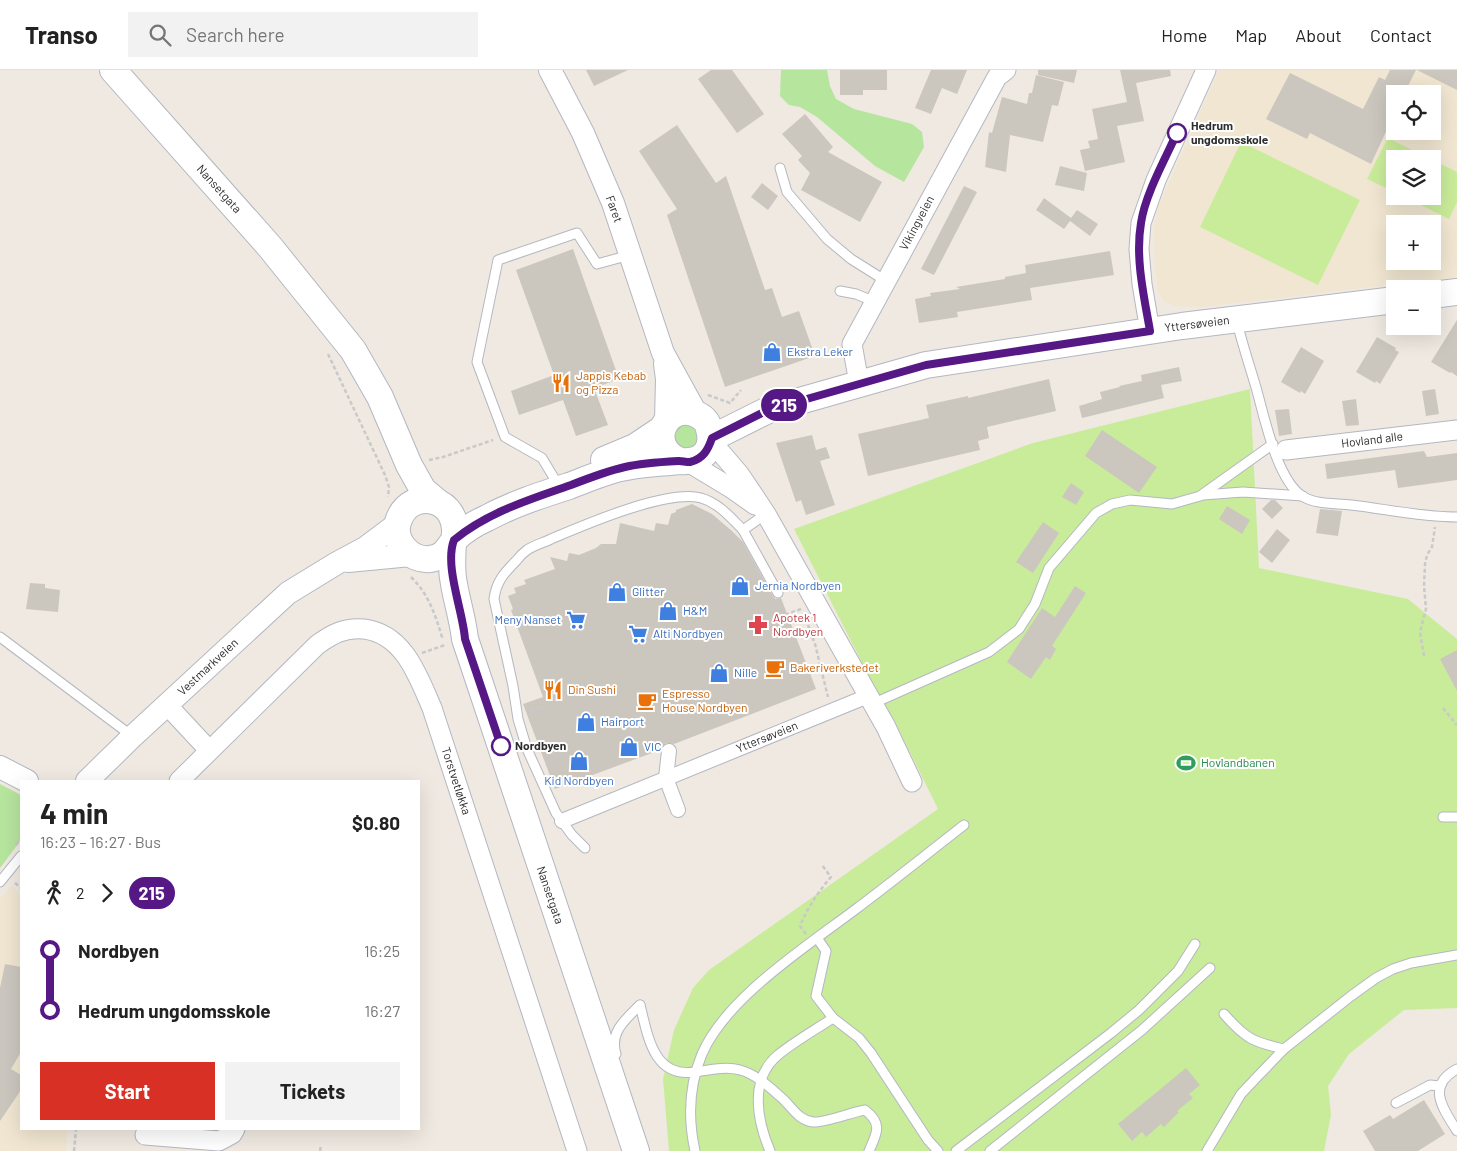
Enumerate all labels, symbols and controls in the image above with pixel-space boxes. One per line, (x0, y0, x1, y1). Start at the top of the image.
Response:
search box (128, 12, 478, 57)
text: Transo (25, 20, 98, 49)
icon: search (146, 21, 174, 49)
text: Search here (186, 23, 285, 46)
text: Home (1161, 24, 1207, 46)
text: Map (1235, 24, 1267, 46)
text: About (1295, 24, 1342, 46)
text: Contact (1370, 24, 1432, 46)
map controls (1386, 85, 1441, 335)
button: locate (1386, 85, 1441, 140)
place label: Hedrum ungdomsskole (1191, 118, 1269, 146)
marker: Hedrum ungdomsskole (1167, 123, 1187, 143)
button: layers (1386, 150, 1441, 205)
street label: Nansetgata (194, 161, 245, 215)
street label: Faret (604, 193, 626, 224)
street label: Vikingveien (896, 193, 936, 252)
button: + (1386, 215, 1441, 270)
button: − (1386, 280, 1441, 335)
street label: Yttersøveien (1164, 312, 1230, 334)
shop icon: Ekstra Leker (761, 341, 783, 363)
place label: Ekstra Leker (787, 344, 854, 358)
place label: Jappis Kebab og Pizza (576, 368, 646, 396)
restaurant icon: Jappis Kebab og Pizza (550, 372, 572, 394)
line badge: 215 (755, 389, 813, 421)
text: 215 (771, 394, 797, 416)
street label: Hovland alle (1340, 428, 1404, 450)
shop icon: Jernia Nordbyen (729, 575, 751, 597)
place label: Jernia Nordbyen (755, 578, 841, 592)
shop icon: Glitter (606, 581, 628, 603)
place label: Glitter (632, 584, 665, 598)
shop icon: H&M (657, 600, 679, 622)
place label: H&M (683, 603, 707, 617)
supermarket icon: Meny Nanset (565, 609, 587, 631)
place label: Apotek 1 Nordbyen (773, 610, 823, 638)
place label: Meny Nanset (495, 612, 561, 626)
pharmacy icon: Apotek 1 Nordbyen (747, 614, 769, 636)
supermarket icon: Alti Nordbyen (627, 623, 649, 645)
place label: Alti Nordbyen (653, 626, 723, 640)
street label: Vestmarkveien (174, 635, 240, 698)
cafe icon: Bakeriverkstedet (764, 657, 786, 679)
place label: Bakeriverkstedet (790, 660, 879, 674)
shop icon: Nille (708, 662, 730, 684)
place label: Nille (734, 665, 757, 679)
restaurant icon: Din Sushi (542, 679, 564, 701)
place label: Din Sushi (568, 682, 616, 696)
place label: Espresso House Nordbyen (662, 686, 748, 714)
cafe icon: Espresso House Nordbyen (636, 690, 658, 712)
shop icon: Hairport (575, 711, 597, 733)
place label: Hairport (601, 714, 644, 728)
street label: Yttersøveien (734, 717, 800, 755)
marker: Nordbyen (491, 736, 511, 756)
shop icon: VIC (618, 736, 640, 758)
place label: Nordbyen (515, 738, 566, 752)
place label: VIC (644, 739, 661, 753)
street label: Torstvetløkka (439, 745, 474, 816)
shop icon: Kid Nordbyen (568, 750, 590, 772)
sports icon: Hovlandbanen (1175, 752, 1197, 774)
place label: Hovlandbanen (1201, 755, 1275, 769)
place label: Kid Nordbyen (544, 773, 614, 787)
text: 4 min (40, 796, 108, 830)
text: $0.80 (352, 811, 400, 834)
text: 16:23 – 16:27 · Bus (40, 832, 161, 851)
street label: Nansetgata (535, 864, 567, 925)
icon: walk (40, 879, 68, 907)
icon: forward (93, 879, 121, 907)
text: 215 (139, 882, 165, 904)
text: 2 (76, 883, 85, 902)
text: Nordbyen (78, 939, 159, 962)
text: 16:25 (364, 941, 400, 960)
text: Hedrum ungdomsskole (78, 999, 271, 1022)
text: 16:27 (365, 1001, 400, 1020)
button: Start (40, 1062, 215, 1120)
button: Tickets (225, 1062, 400, 1120)

